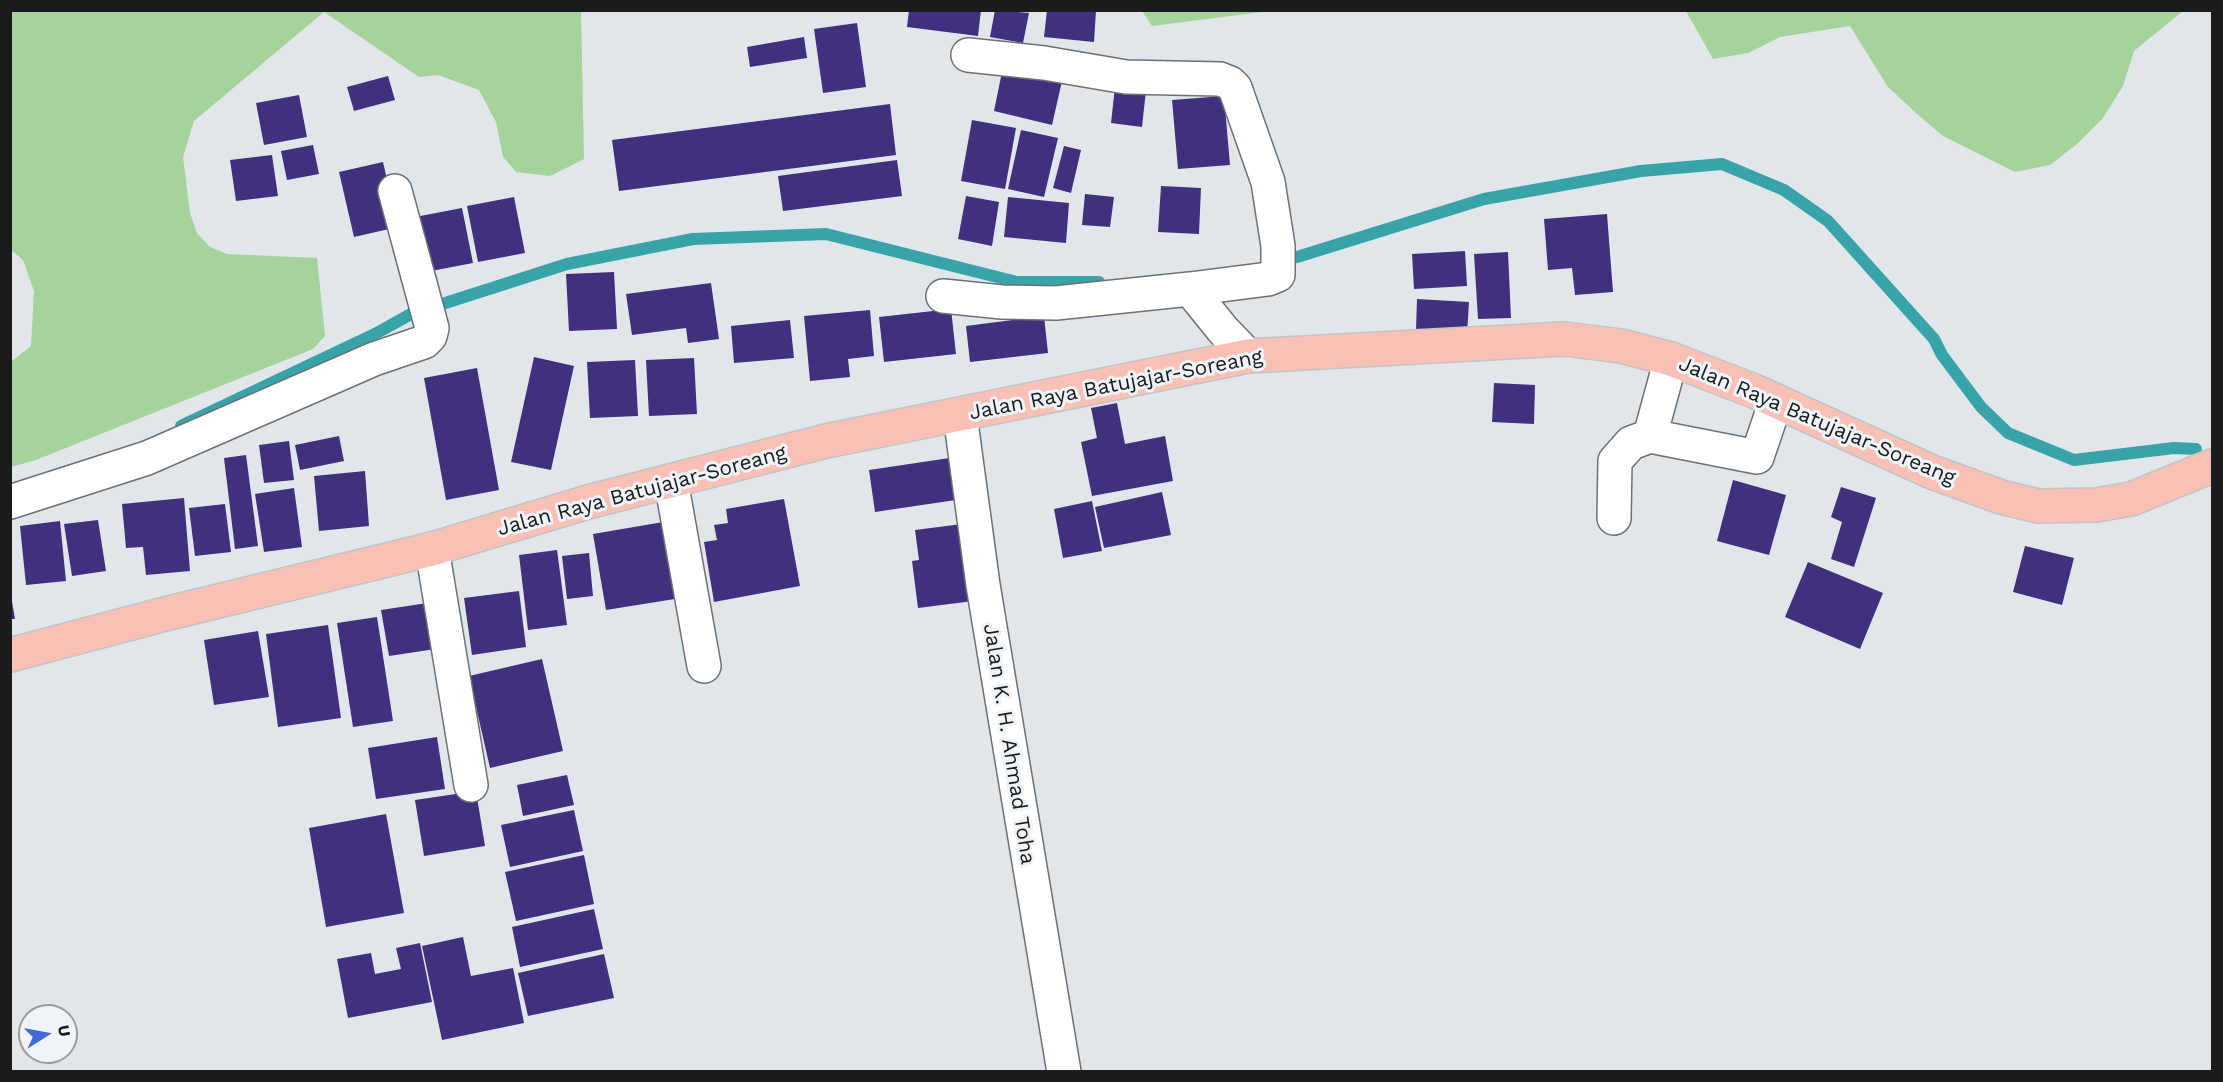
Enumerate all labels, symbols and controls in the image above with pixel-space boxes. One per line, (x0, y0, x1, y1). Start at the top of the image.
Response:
street label: Jalan Raya Batujajar-Soreang (967, 344, 1265, 426)
street label: Jalan Raya Batujajar-Soreang (1675, 351, 1959, 491)
street label: Jalan Raya Batujajar-Soreang (495, 440, 789, 542)
street label: Jalan K. H. Ahmad Toha (978, 622, 1040, 866)
north arrow (18, 1004, 78, 1064)
text: U (54, 1023, 75, 1038)

